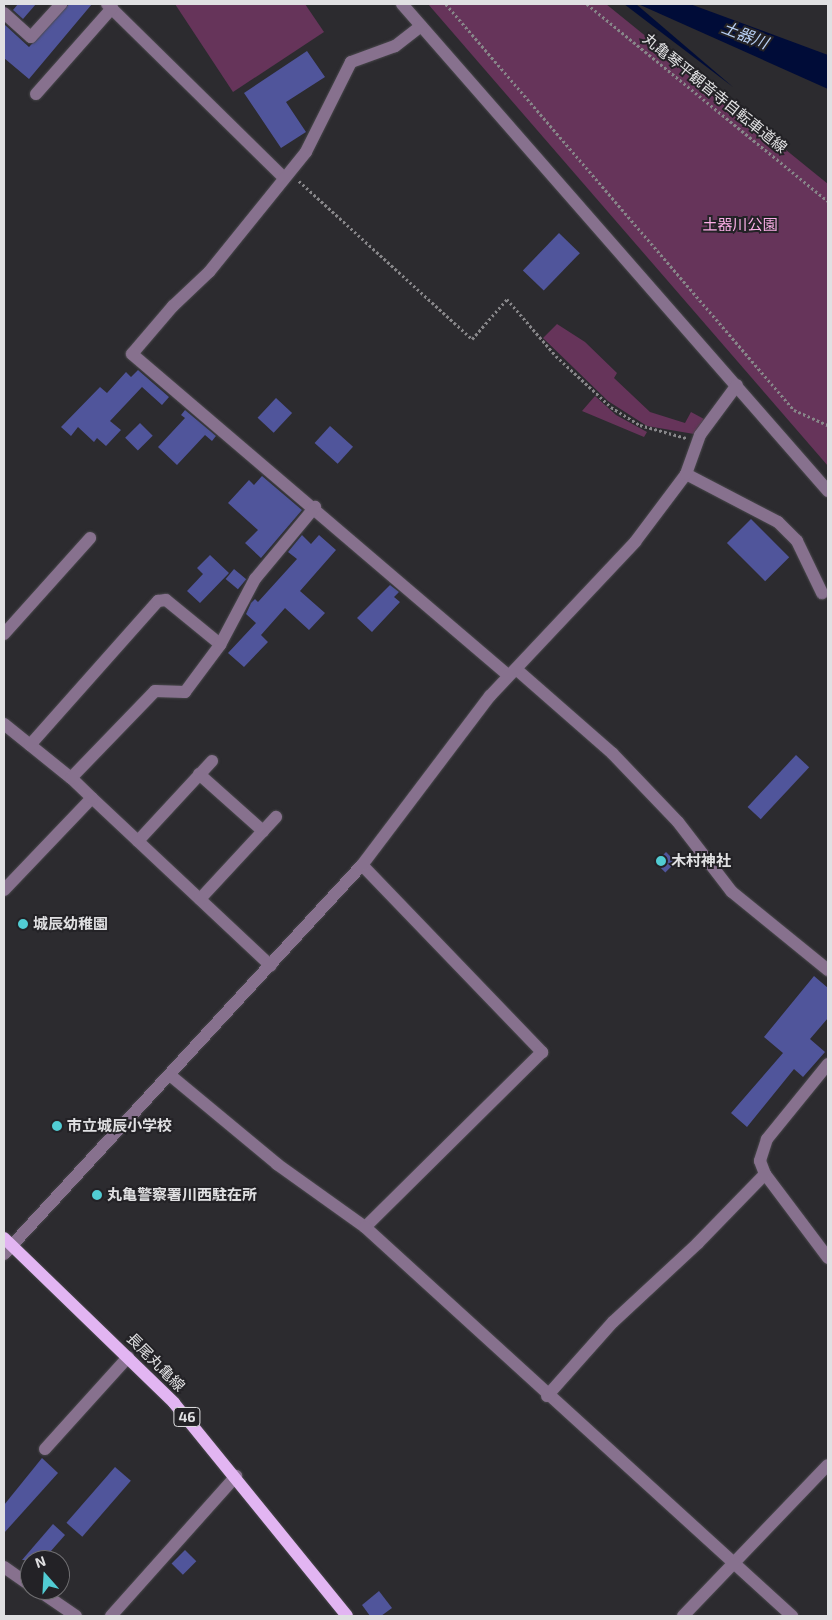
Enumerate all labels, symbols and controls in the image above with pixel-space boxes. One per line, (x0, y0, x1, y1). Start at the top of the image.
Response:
water label: 土器川 (719, 17, 771, 53)
street label: 丸亀琴平観音寺自転車道線 (639, 29, 791, 157)
park label: 土器川公園 (703, 216, 777, 234)
place label: 木村神社 (671, 852, 731, 870)
marker: 木村神社 (655, 855, 667, 867)
place label: 城辰幼稚園 (33, 915, 108, 933)
marker: 城辰幼稚園 (17, 918, 29, 930)
place label: 市立城辰小学校 (67, 1117, 172, 1135)
marker: 市立城辰小学校 (51, 1120, 63, 1132)
place label: 丸亀警察署川西駐在所 (107, 1186, 257, 1204)
marker: 丸亀警察署川西駐在所 (91, 1189, 103, 1201)
street label: 長尾丸亀線 (123, 1329, 189, 1395)
road number: 46 (173, 1405, 201, 1428)
north arrow (20, 1550, 70, 1600)
text: N (33, 1552, 48, 1571)

